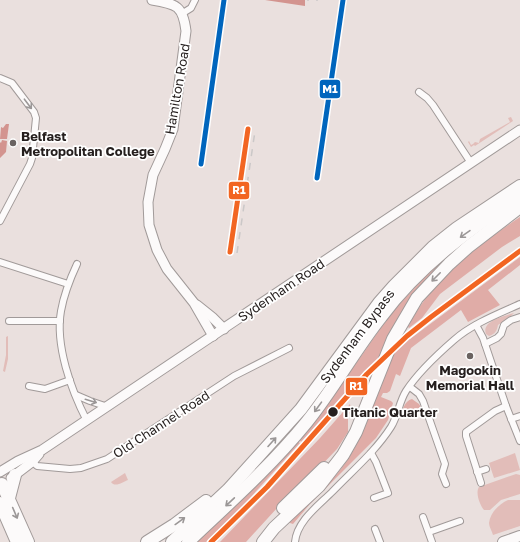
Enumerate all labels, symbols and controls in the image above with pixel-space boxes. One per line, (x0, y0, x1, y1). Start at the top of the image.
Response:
street label: Hamilton Road (161, 42, 193, 136)
line badge: M1 (319, 79, 341, 99)
text: M1 (322, 82, 338, 95)
one-way arrow (24, 98, 32, 109)
place label: Belfast Metropolitan College (21, 128, 155, 159)
marker: Belfast Metropolitan College (8, 138, 18, 148)
line badge: R1 (228, 181, 250, 200)
text: R1 (232, 183, 246, 196)
one-way arrow (459, 230, 470, 238)
street label: Sydenham Road (235, 255, 327, 325)
one-way arrow (431, 272, 441, 281)
street label: Sydenham Bypass (316, 286, 398, 386)
marker: Magookin Memorial Hall (465, 351, 475, 361)
place label: Magookin Memorial Hall (426, 362, 515, 393)
line badge: R1 (345, 377, 368, 396)
text: R1 (349, 379, 363, 392)
street label: Old Channel Road (110, 387, 212, 461)
one-way arrow (85, 398, 98, 405)
one-way arrow (314, 401, 322, 412)
place label: Titanic Quarter (342, 404, 437, 420)
marker: Titanic Quarter (326, 405, 340, 419)
one-way arrow (267, 437, 276, 448)
one-way arrow (225, 497, 235, 507)
one-way arrow (12, 506, 20, 518)
one-way arrow (174, 516, 185, 525)

